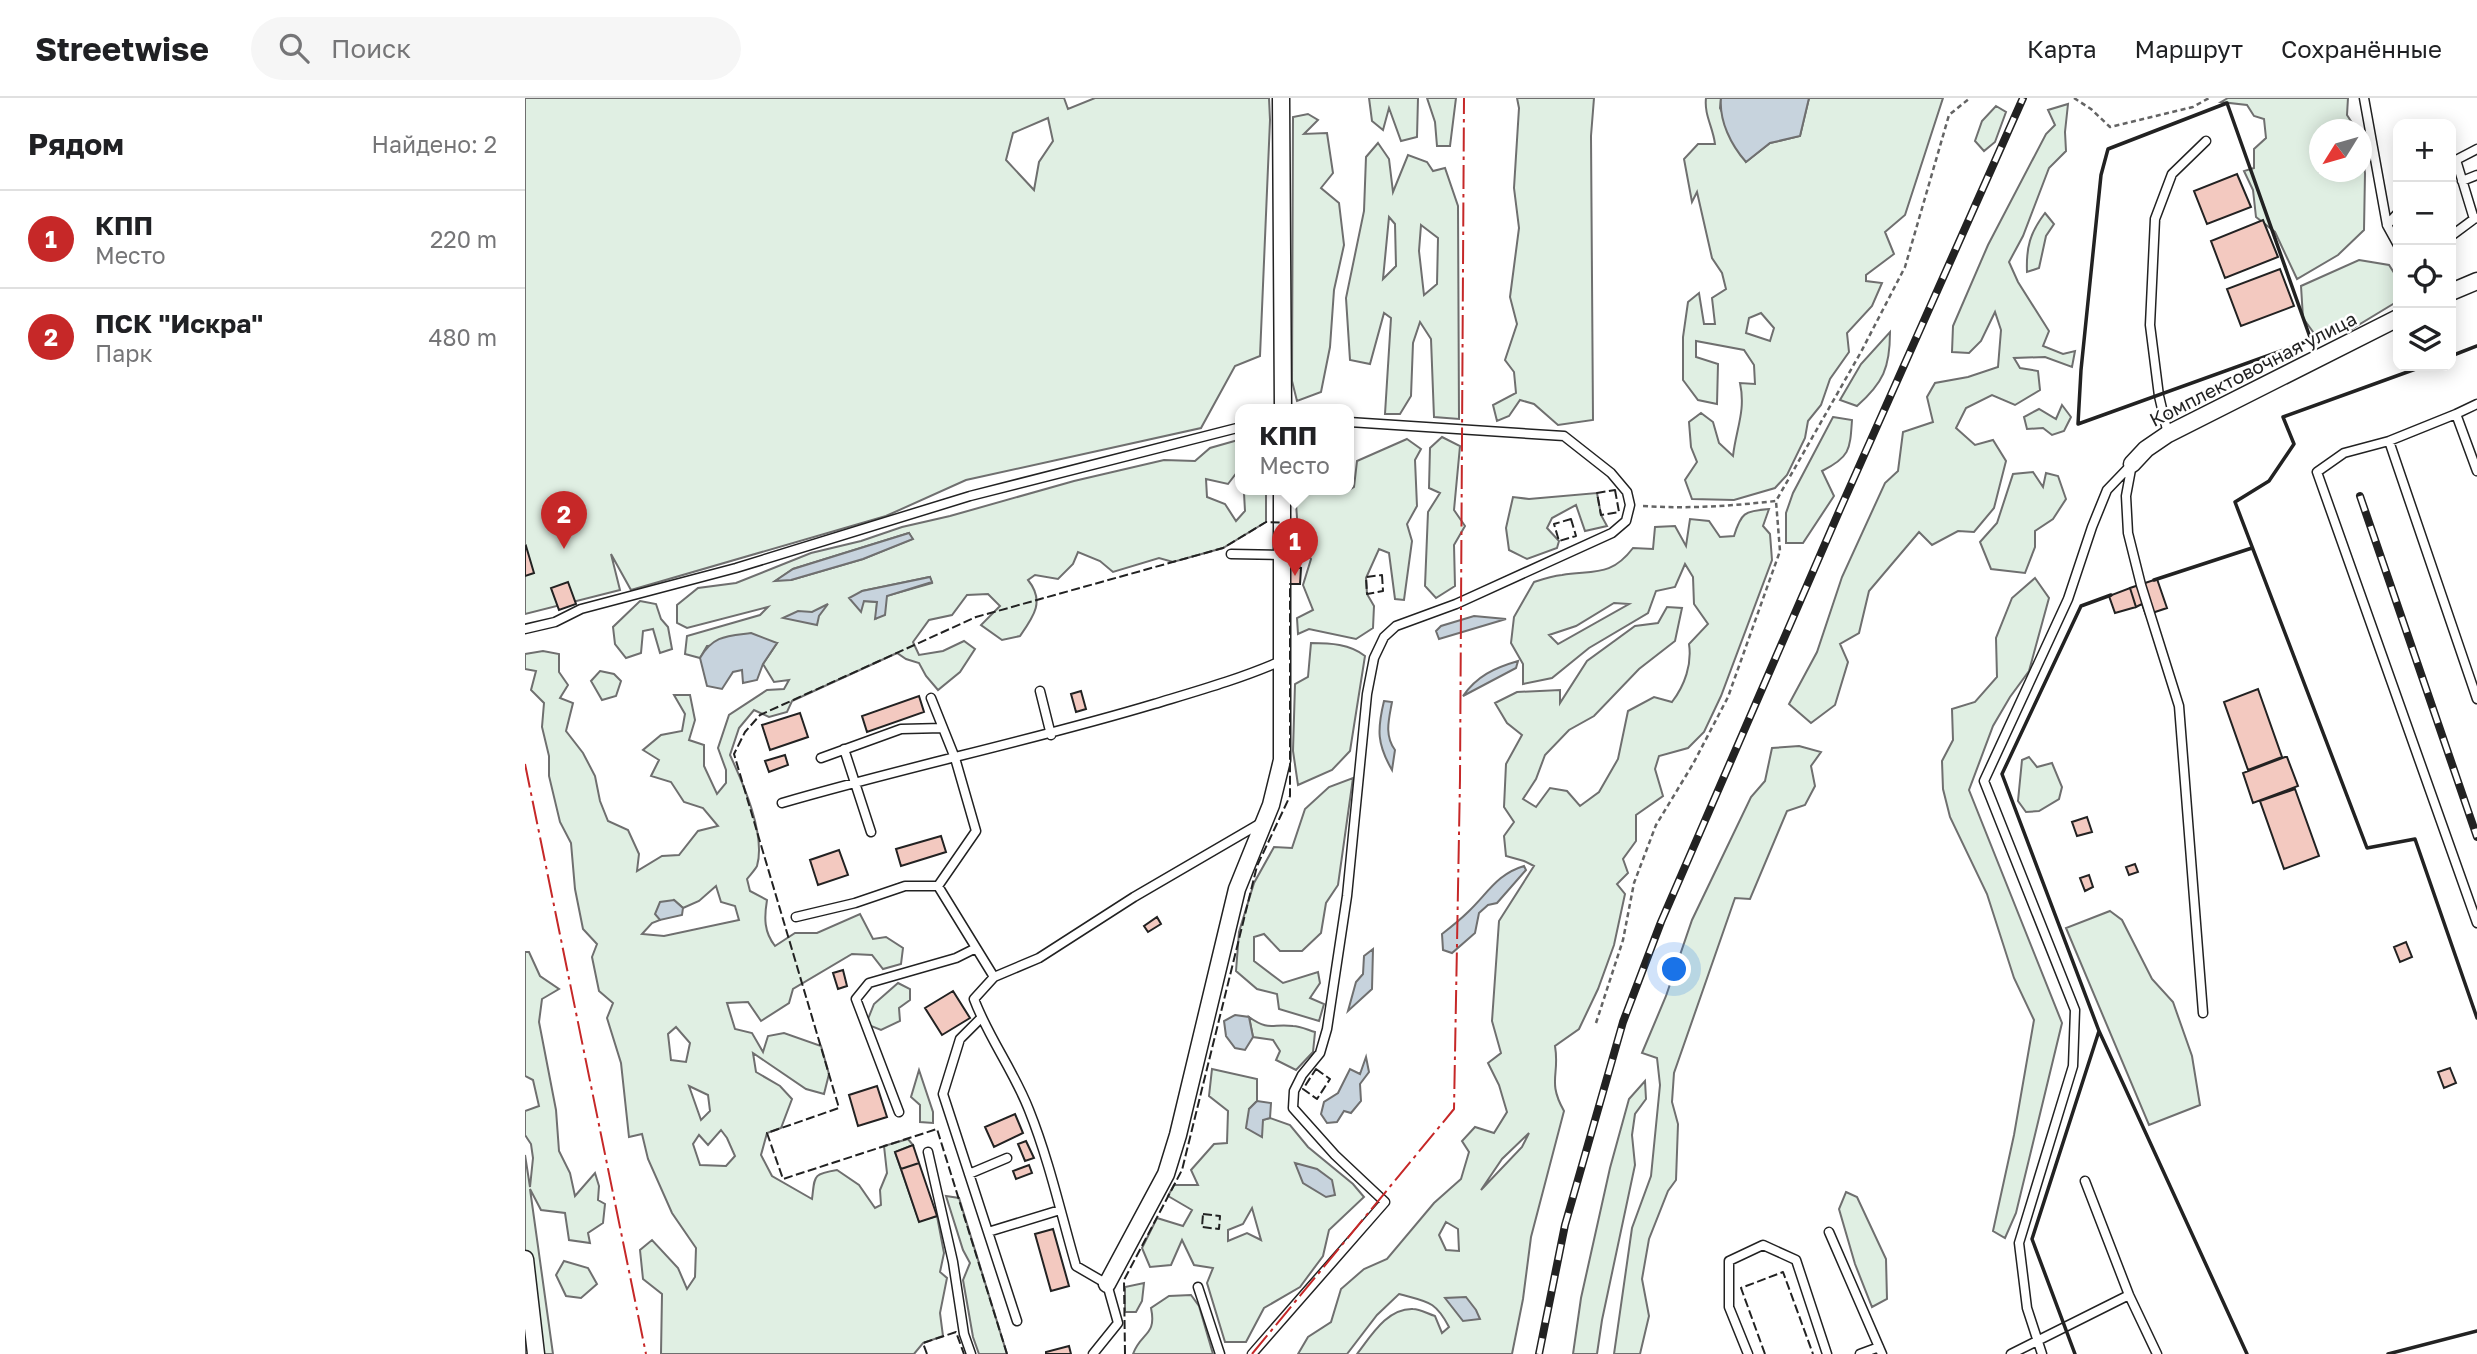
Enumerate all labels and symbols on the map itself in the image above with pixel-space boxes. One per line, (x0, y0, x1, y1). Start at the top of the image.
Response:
north arrow (2309, 119, 2372, 182)
street label: Комплектовочная улица (2145, 306, 2360, 431)
pin: 2 (541, 491, 587, 549)
pin: 1 (1272, 518, 1318, 576)
your location (1657, 952, 1691, 986)

